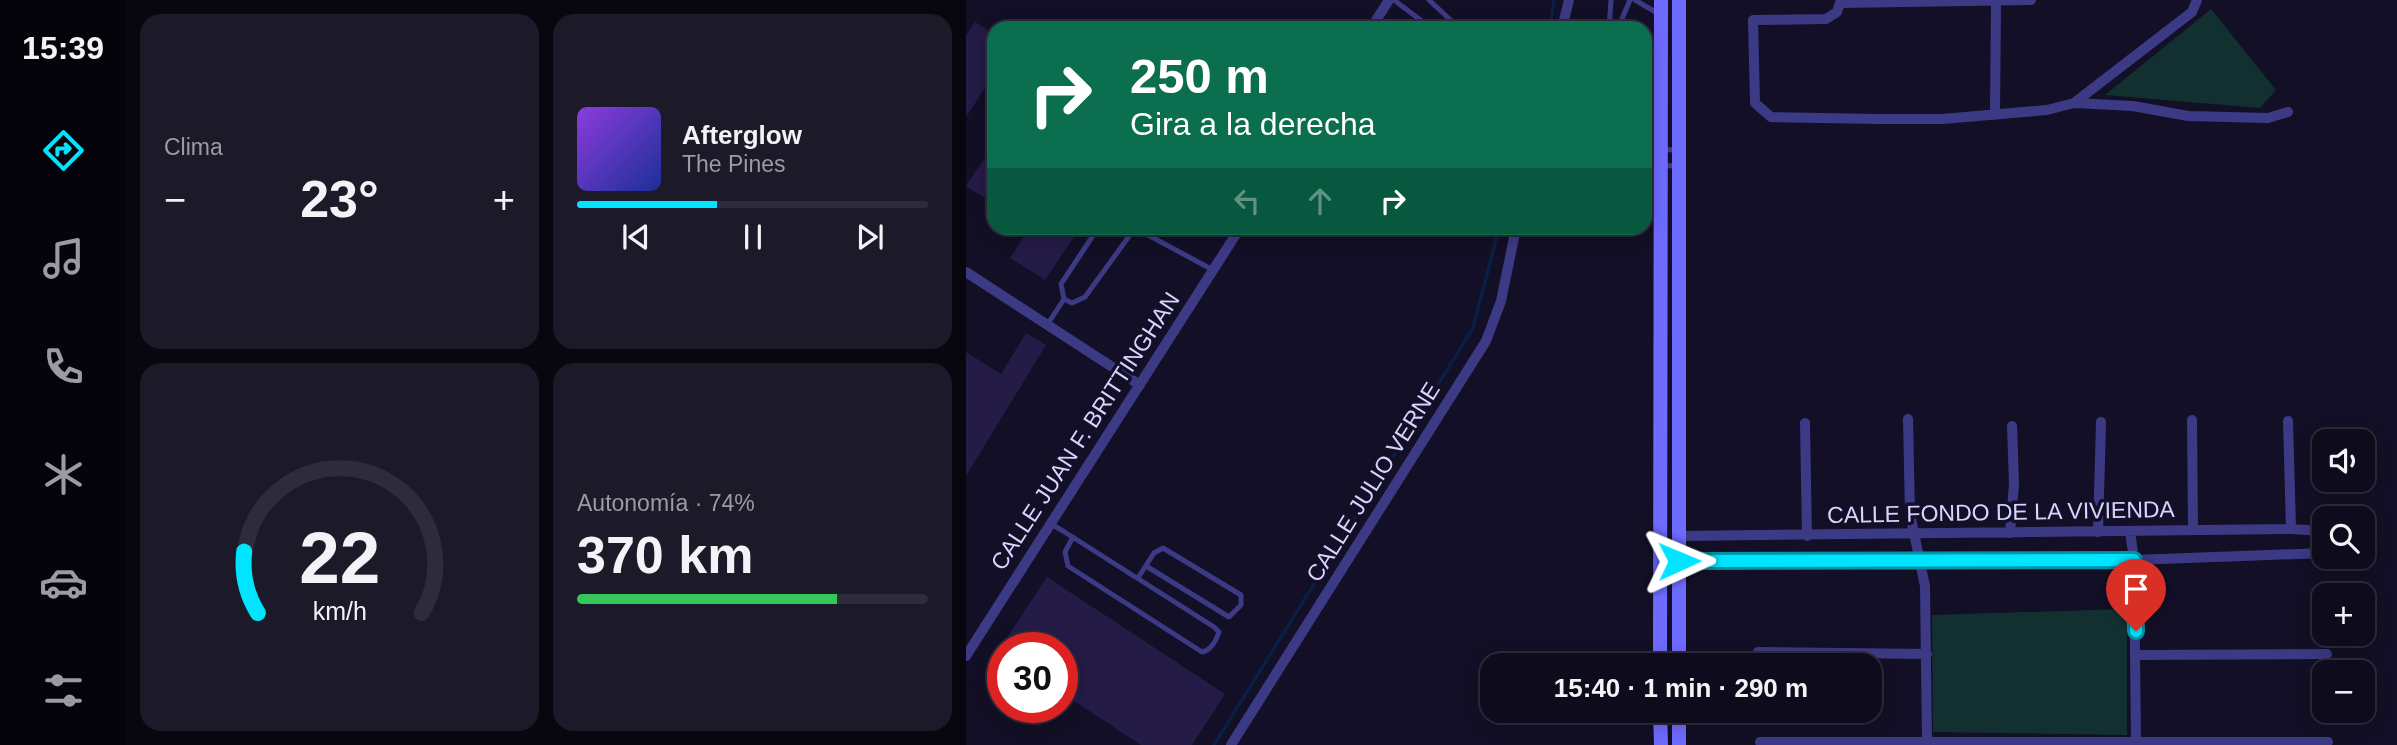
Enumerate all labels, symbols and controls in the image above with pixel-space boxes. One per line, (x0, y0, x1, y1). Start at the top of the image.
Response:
text: 15:39 (22, 30, 104, 66)
icon: right (1015, 49, 1106, 140)
text: 250 m (1130, 49, 1269, 103)
text: Gira a la derecha (1130, 106, 1375, 142)
text: Afterglow (682, 120, 802, 150)
icon: directions (39, 126, 88, 175)
text: Clima (164, 134, 223, 160)
text: The Pines (682, 151, 786, 177)
text: 23° (300, 170, 379, 228)
text: − (164, 179, 186, 221)
text: + (493, 179, 515, 221)
icon: left (1228, 182, 1266, 220)
icon: ahead (1301, 182, 1339, 220)
icon: right (1374, 182, 1412, 220)
icon: previous (617, 218, 655, 256)
icon: pause (734, 218, 772, 256)
icon: next (851, 218, 889, 256)
icon: music (39, 234, 88, 283)
street label: CALLE JUAN F. BRITTINGHAN (985, 287, 1185, 575)
icon: phone (39, 342, 88, 391)
street label: CALLE JULIO VERNE (1301, 378, 1445, 586)
map controls (2312, 429, 2375, 723)
button: sound (2312, 429, 2375, 492)
icon: climate (39, 450, 88, 499)
text: Autonomía · 74% (577, 490, 755, 516)
street label: CALLE FONDO DE LA VIVIENDA (1827, 496, 2176, 528)
button: search (2312, 506, 2375, 569)
text: 22 (299, 517, 380, 598)
position arrow (1642, 524, 1716, 598)
text: 370 km (577, 526, 753, 584)
icon: car (39, 558, 88, 607)
pin (2106, 559, 2166, 631)
icon: arrive (2117, 570, 2155, 608)
button: + (2312, 583, 2375, 646)
text: km/h (312, 597, 367, 625)
speed limit sign: 30 (987, 632, 1078, 723)
button: − (2312, 660, 2375, 723)
icon: filters (39, 666, 88, 715)
text: 15:40 · 1 min · 290 m (1554, 673, 1808, 703)

